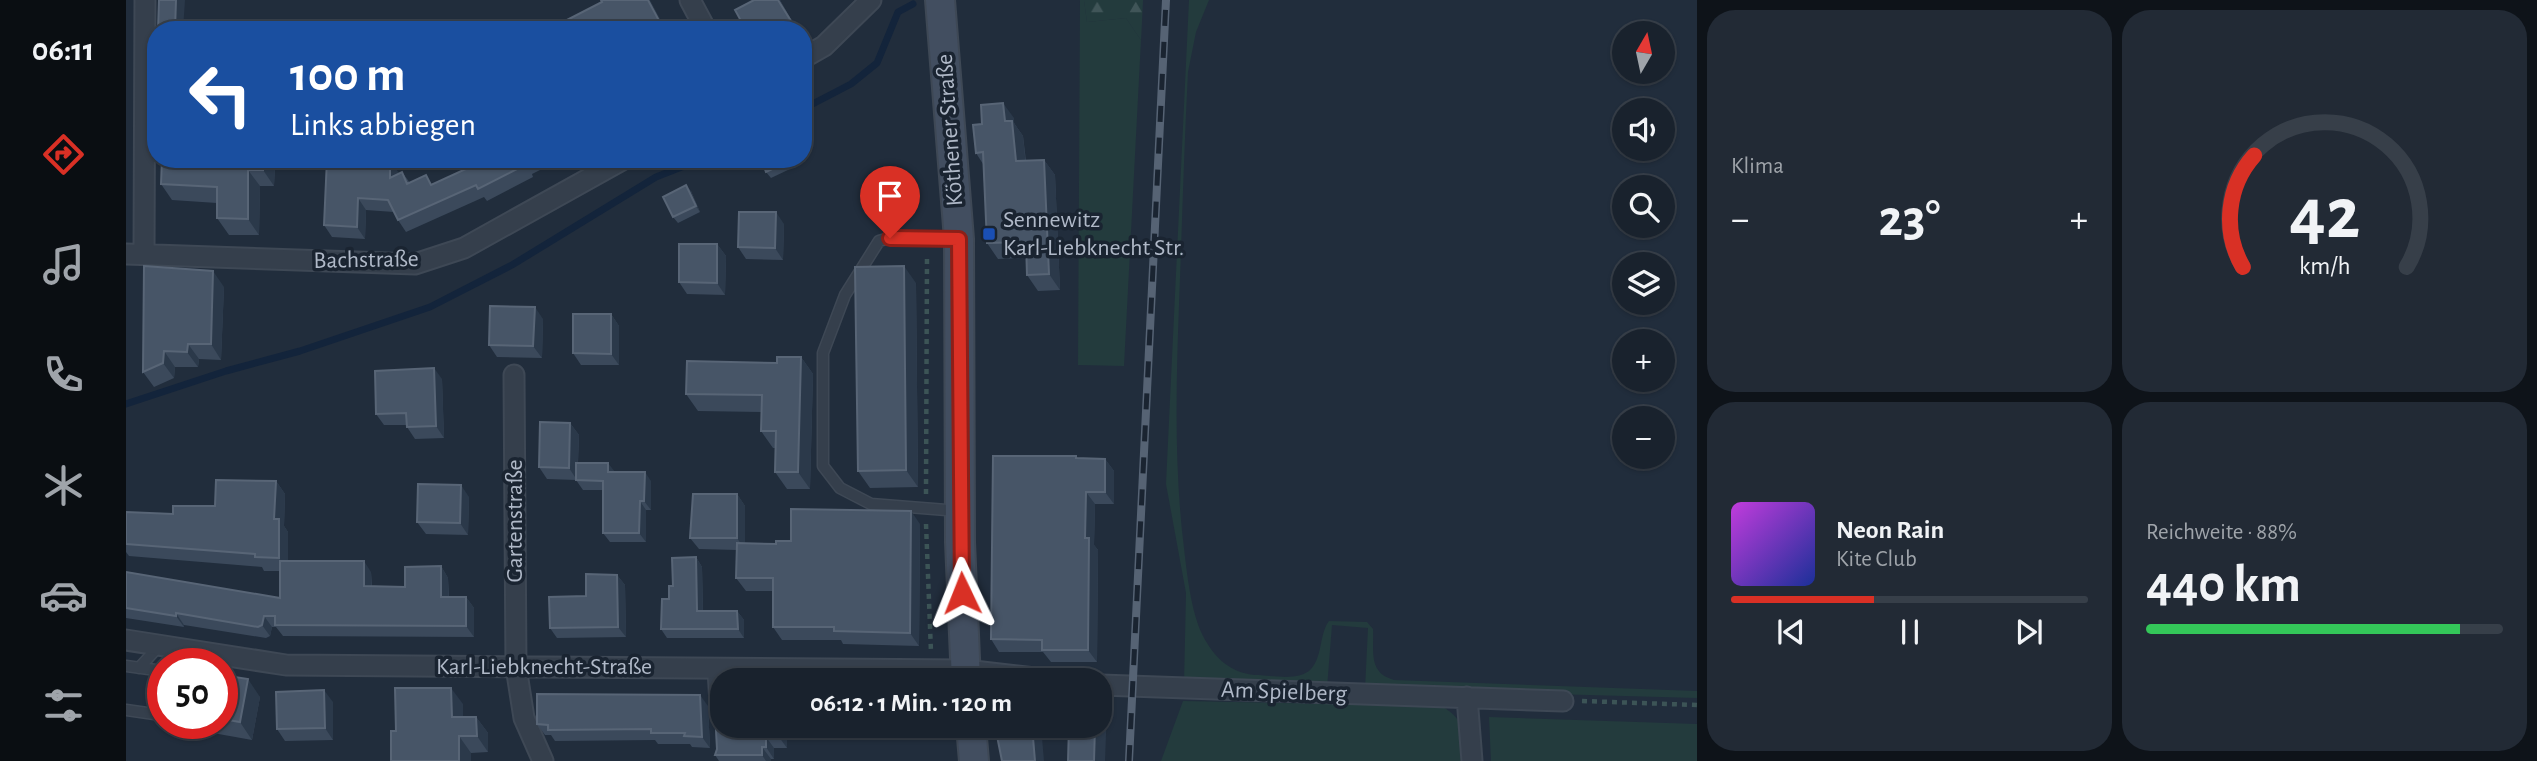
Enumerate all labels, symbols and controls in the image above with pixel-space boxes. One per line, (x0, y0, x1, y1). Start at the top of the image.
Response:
north arrow (1612, 21, 1675, 84)
map controls (1612, 21, 1675, 469)
text: 06:11 (32, 34, 94, 66)
icon: left (175, 49, 266, 140)
text: 100 m (290, 51, 406, 100)
street label: Köthener Straße (933, 53, 967, 207)
button: sound (1612, 98, 1675, 161)
text: Links abbiegen (290, 109, 476, 141)
icon: directions (39, 130, 88, 179)
text: Klima (1731, 155, 1784, 178)
pin (860, 166, 920, 238)
button: search (1612, 175, 1675, 238)
icon: arrive (871, 177, 909, 215)
text: 42 (2289, 179, 2360, 252)
text: 23° (1878, 193, 1941, 245)
text: − (1731, 201, 1749, 239)
text: + (2070, 201, 2088, 239)
place label: Sennewitz Karl-Liebknecht Str. (1003, 208, 1184, 260)
marker: Sennewitz Karl-Liebknecht Str. (981, 226, 997, 242)
icon: music (39, 240, 88, 289)
street label: Bachstraße (313, 247, 419, 273)
button: layers (1612, 252, 1675, 315)
text: km/h (2299, 254, 2350, 279)
button: + (1612, 329, 1675, 392)
icon: phone (39, 350, 88, 399)
button: − (1612, 406, 1675, 469)
street label: Gartenstraße (503, 459, 527, 583)
icon: climate (39, 461, 88, 510)
text: Neon Rain (1836, 517, 1944, 543)
text: Reichweite · 88% (2146, 521, 2297, 544)
text: Kite Club (1836, 548, 1917, 571)
position arrow (925, 556, 999, 630)
text: 440 km (2146, 559, 2301, 611)
icon: car (39, 571, 88, 620)
icon: previous (1772, 613, 1810, 651)
icon: pause (1891, 613, 1929, 651)
icon: next (2010, 613, 2048, 651)
speed limit sign: 50 (147, 648, 238, 739)
street label: Karl-Liebknecht-Straße (436, 655, 652, 679)
street label: Am Spielberg (1221, 678, 1348, 706)
icon: filters (39, 681, 88, 730)
text: 06:12 · 1 Min. · 120 m (810, 690, 1012, 716)

